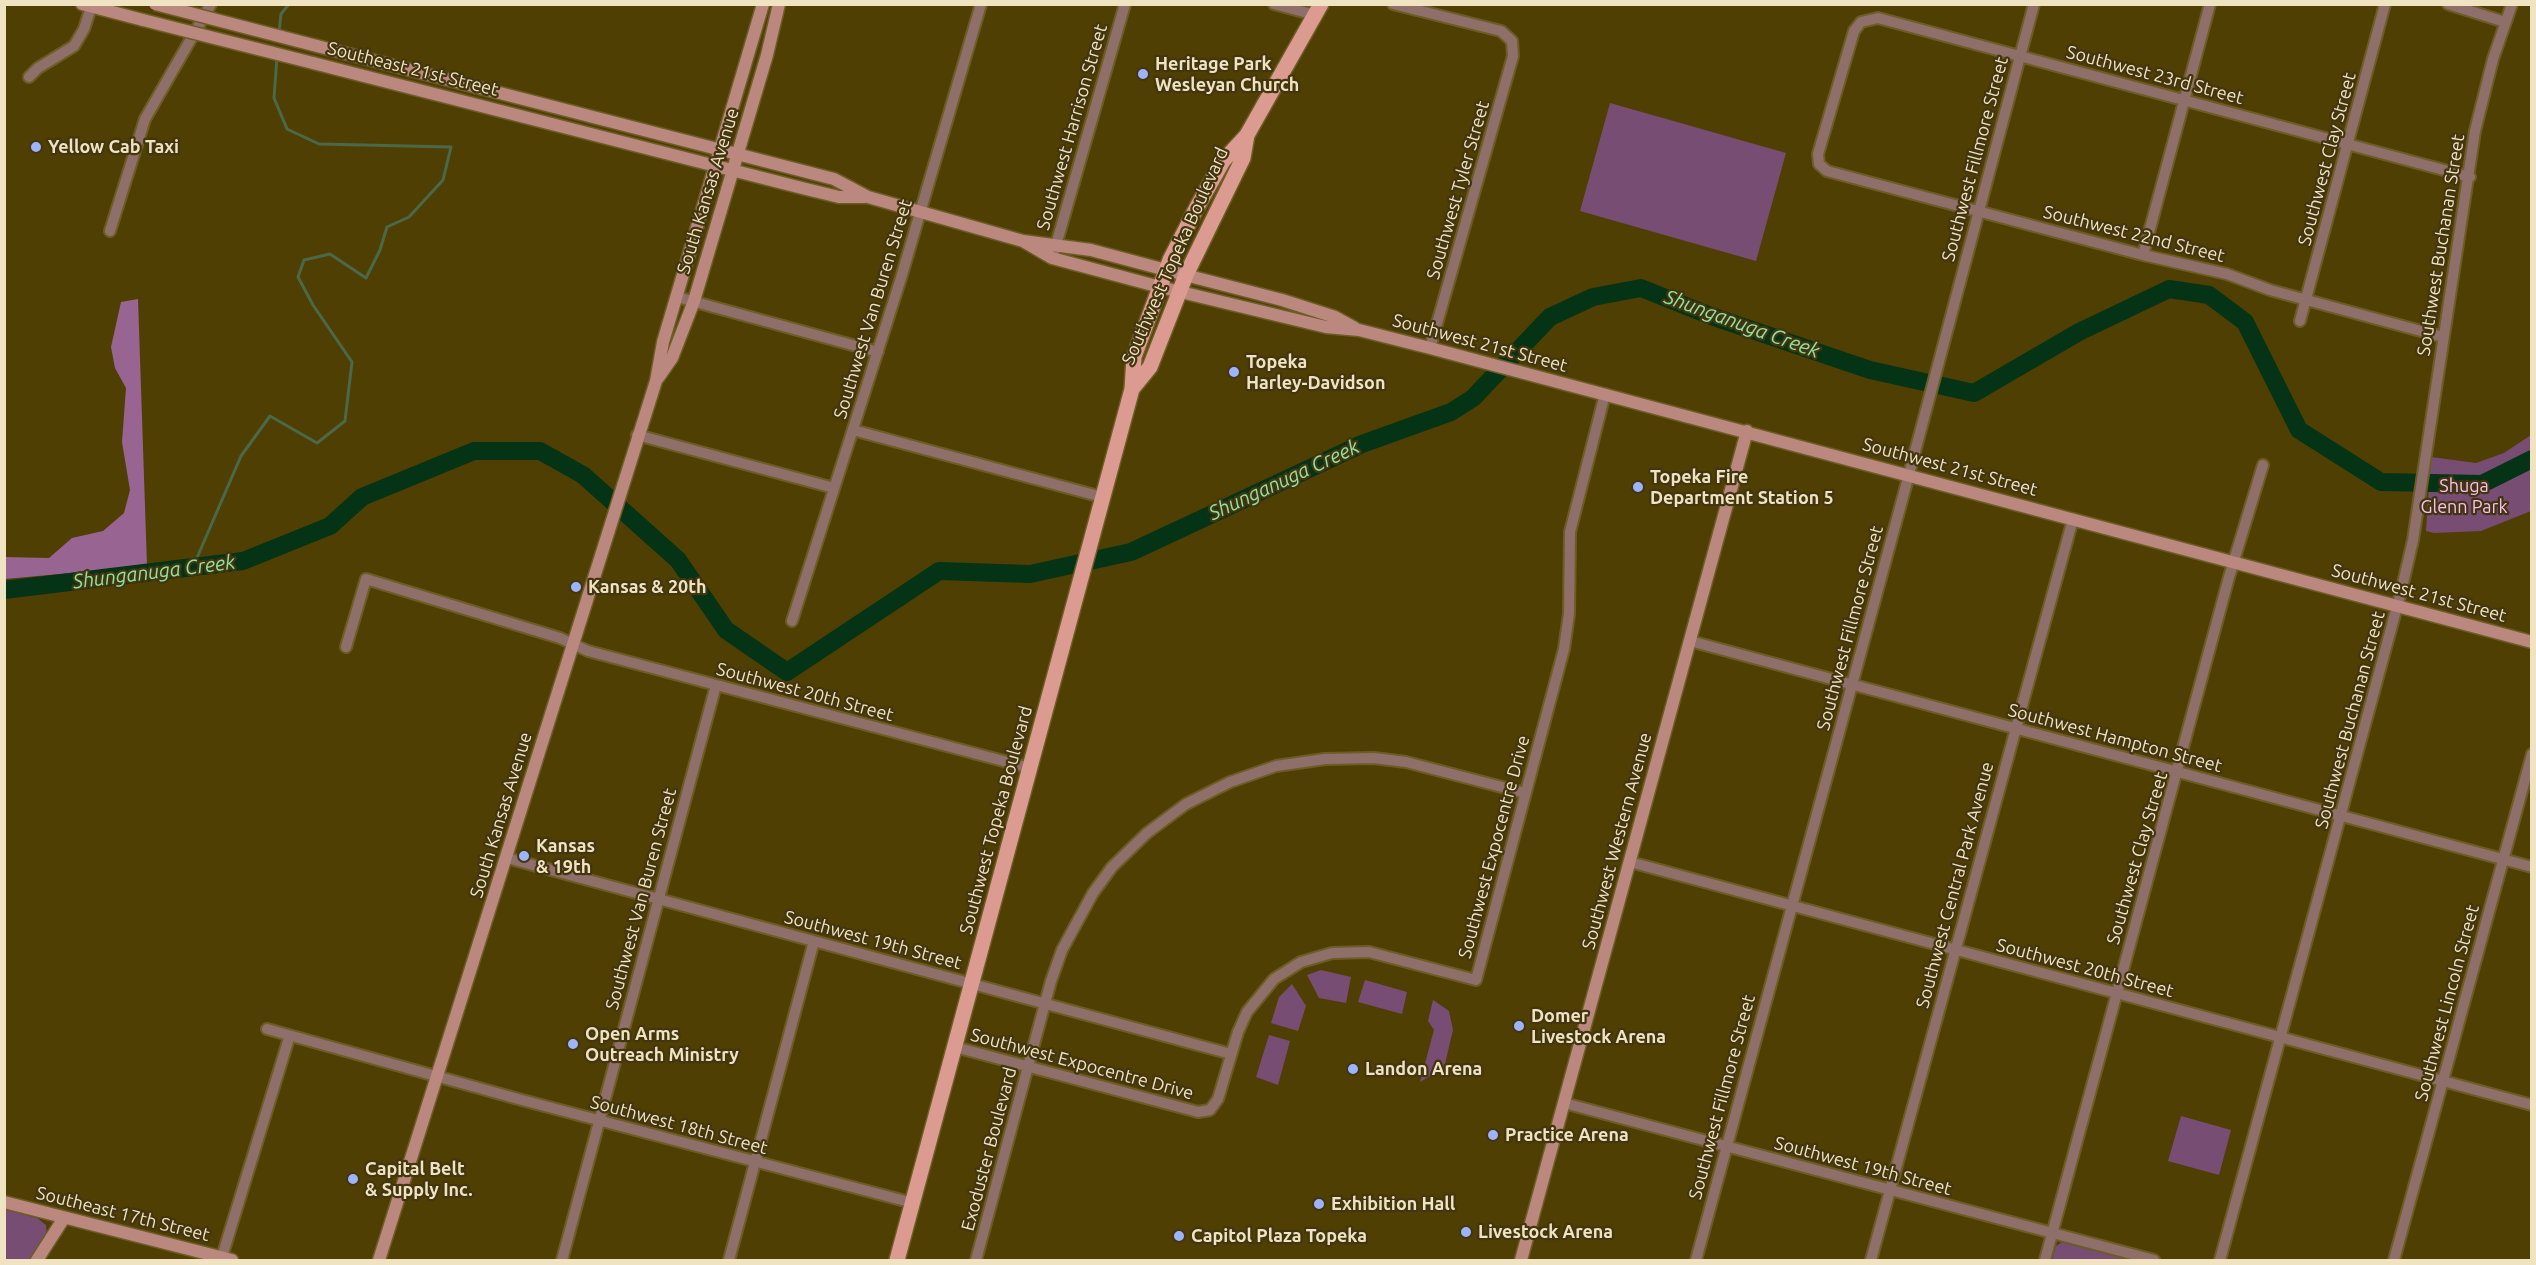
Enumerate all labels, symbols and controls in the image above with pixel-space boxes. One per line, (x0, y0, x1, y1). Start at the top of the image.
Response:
street label: Southwest Harrison Street (1032, 22, 1112, 232)
street label: Southeast 21st Street (325, 37, 501, 101)
street label: Southwest 23rd Street (2064, 41, 2246, 109)
place label: Heritage Park Wesleyan Church (1155, 53, 1299, 96)
street label: Southwest Fillmore Street (1937, 54, 2013, 264)
marker: Heritage Park Wesleyan Church (1136, 67, 1150, 81)
street label: Southwest Clay Street (2293, 70, 2361, 248)
street label: Southwest Tyler Street (1422, 98, 1494, 282)
street label: South Kansas Avenue (673, 106, 743, 276)
street label: Southwest Buchanan Street (2413, 133, 2469, 357)
place label: Yellow Cab Taxi (48, 136, 179, 158)
marker: Yellow Cab Taxi (29, 140, 43, 154)
street label: Southwest Topeka Boulevard (1117, 144, 1233, 368)
street label: Southwest Van Buren Street (829, 197, 917, 421)
street label: Southwest 22nd Street (2041, 201, 2227, 267)
water label: Shunganuga Creek (1661, 285, 1823, 363)
street label: Southwest 21st Street (1390, 309, 1570, 377)
place label: Topeka Harley-Davidson (1246, 351, 1385, 394)
marker: Topeka Harley-Davidson (1227, 365, 1241, 379)
street label: Southwest 21st Street (1860, 433, 2040, 501)
water label: Shunganuga Creek (1205, 435, 1363, 525)
place label: Topeka Fire Department Station 5 (1650, 466, 1834, 508)
park label: Shuga Glenn Park (2420, 475, 2508, 518)
marker: Topeka Fire Department Station 5 (1631, 480, 1645, 494)
street label: Southwest Fillmore Street (1812, 523, 1888, 733)
water label: Shunganuga Creek (71, 550, 237, 594)
street label: Southwest 21st Street (2329, 559, 2509, 627)
place label: Kansas & 20th (588, 576, 706, 598)
marker: Kansas & 20th (569, 580, 583, 594)
street label: Southwest Buchanan Street (2311, 609, 2389, 831)
street label: Southwest 20th Street (714, 658, 896, 726)
street label: Southwest Hampton Street (2006, 699, 2224, 777)
street label: Southwest Topeka Boulevard (955, 704, 1037, 936)
street label: South Kansas Avenue (466, 730, 536, 900)
street label: Southwest Western Avenue (1578, 730, 1656, 952)
street label: Southwest Expocentre Drive (1454, 733, 1534, 961)
street label: Southwest Central Park Avenue (1912, 759, 1998, 1011)
street label: Southwest Clay Street (2102, 769, 2172, 947)
street label: Southwest Van Buren Street (601, 786, 681, 1012)
place label: Kansas & 19th (536, 835, 595, 878)
marker: Kansas & 19th (517, 849, 531, 863)
street label: Southwest Lincoln Street (2410, 902, 2484, 1104)
street label: Southwest 19th Street (782, 906, 964, 974)
street label: Southwest 20th Street (1994, 934, 2176, 1002)
street label: Southwest Fillmore Street (1684, 992, 1760, 1202)
place label: Domer Livestock Arena (1531, 1005, 1666, 1048)
marker: Domer Livestock Arena (1512, 1019, 1526, 1033)
place label: Open Arms Outreach Ministry (585, 1023, 739, 1066)
street label: Southwest Expocentre Drive (968, 1024, 1196, 1104)
marker: Open Arms Outreach Ministry (566, 1037, 580, 1051)
place label: Landon Arena (1365, 1058, 1482, 1080)
marker: Landon Arena (1346, 1062, 1360, 1076)
street label: Exoduster Boulevard (957, 1065, 1021, 1233)
street label: Southwest 18th Street (588, 1091, 770, 1159)
place label: Practice Arena (1505, 1124, 1629, 1146)
marker: Practice Arena (1486, 1128, 1500, 1142)
street label: Southwest 19th Street (1772, 1132, 1954, 1200)
place label: Capital Belt & Supply Inc. (365, 1158, 473, 1200)
marker: Capital Belt & Supply Inc. (346, 1172, 360, 1186)
street label: Southeast 17th Street (34, 1182, 212, 1246)
place label: Exhibition Hall (1331, 1193, 1455, 1215)
marker: Exhibition Hall (1312, 1197, 1326, 1211)
place label: Livestock Arena (1478, 1221, 1613, 1243)
place label: Capitol Plaza Topeka (1191, 1225, 1367, 1247)
marker: Livestock Arena (1459, 1225, 1473, 1239)
marker: Capitol Plaza Topeka (1172, 1229, 1186, 1243)

